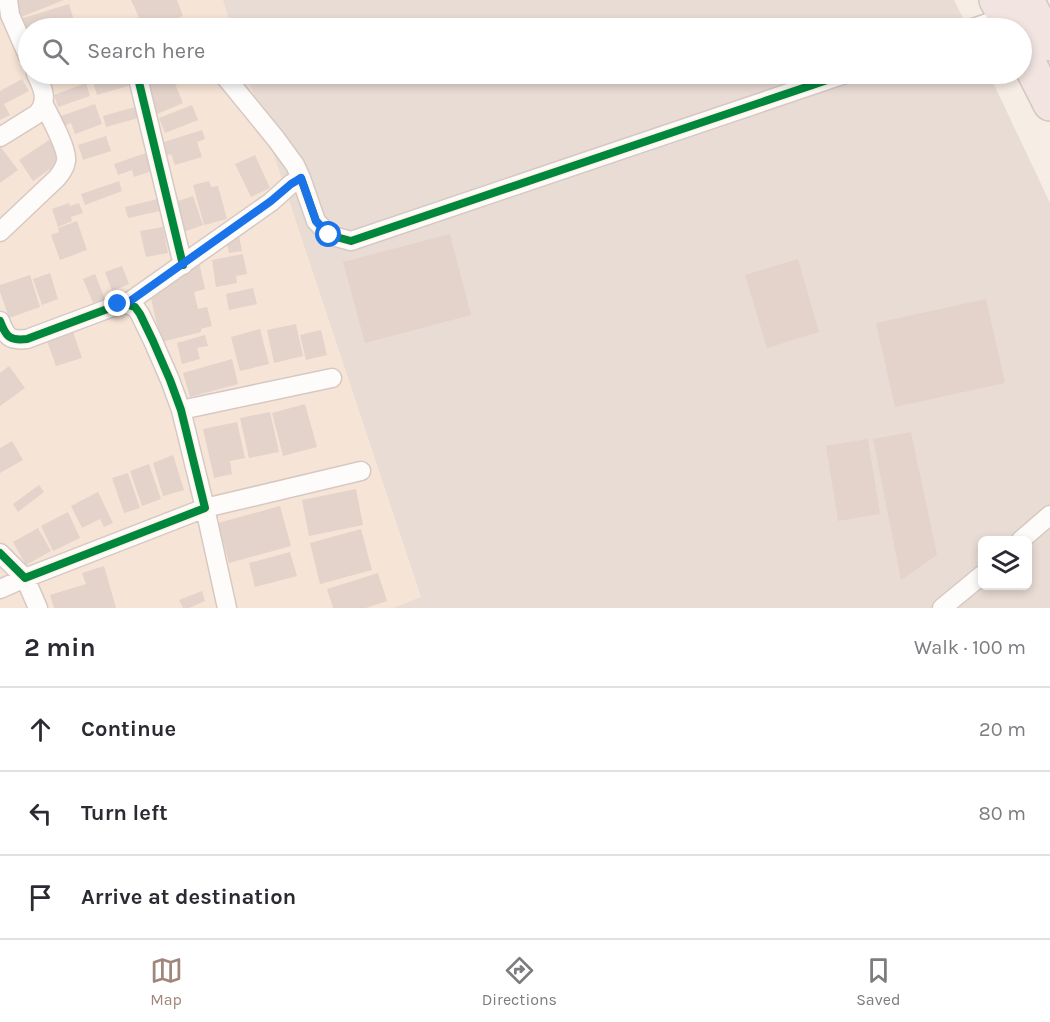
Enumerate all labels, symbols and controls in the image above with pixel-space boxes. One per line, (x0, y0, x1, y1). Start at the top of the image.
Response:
search box (18, 18, 1032, 84)
icon: search (39, 35, 72, 68)
text: Search here (87, 38, 205, 64)
route start (315, 221, 341, 247)
route end (104, 290, 130, 316)
map controls (978, 536, 1032, 590)
button: layers (978, 536, 1032, 590)
text: 2 min (24, 632, 96, 663)
text: Walk · 100 m (914, 636, 1026, 659)
icon: ahead (24, 713, 57, 746)
text: Continue (81, 716, 176, 742)
text: 20 m (979, 718, 1026, 741)
icon: left (24, 797, 57, 830)
text: Turn left (81, 800, 168, 826)
text: 80 m (978, 802, 1026, 825)
icon: arrive (24, 881, 57, 914)
text: Arrive at destination (81, 884, 296, 910)
tab: Map (150, 954, 183, 1009)
tab: Directions (482, 954, 557, 1009)
tab: Saved (856, 954, 900, 1009)

